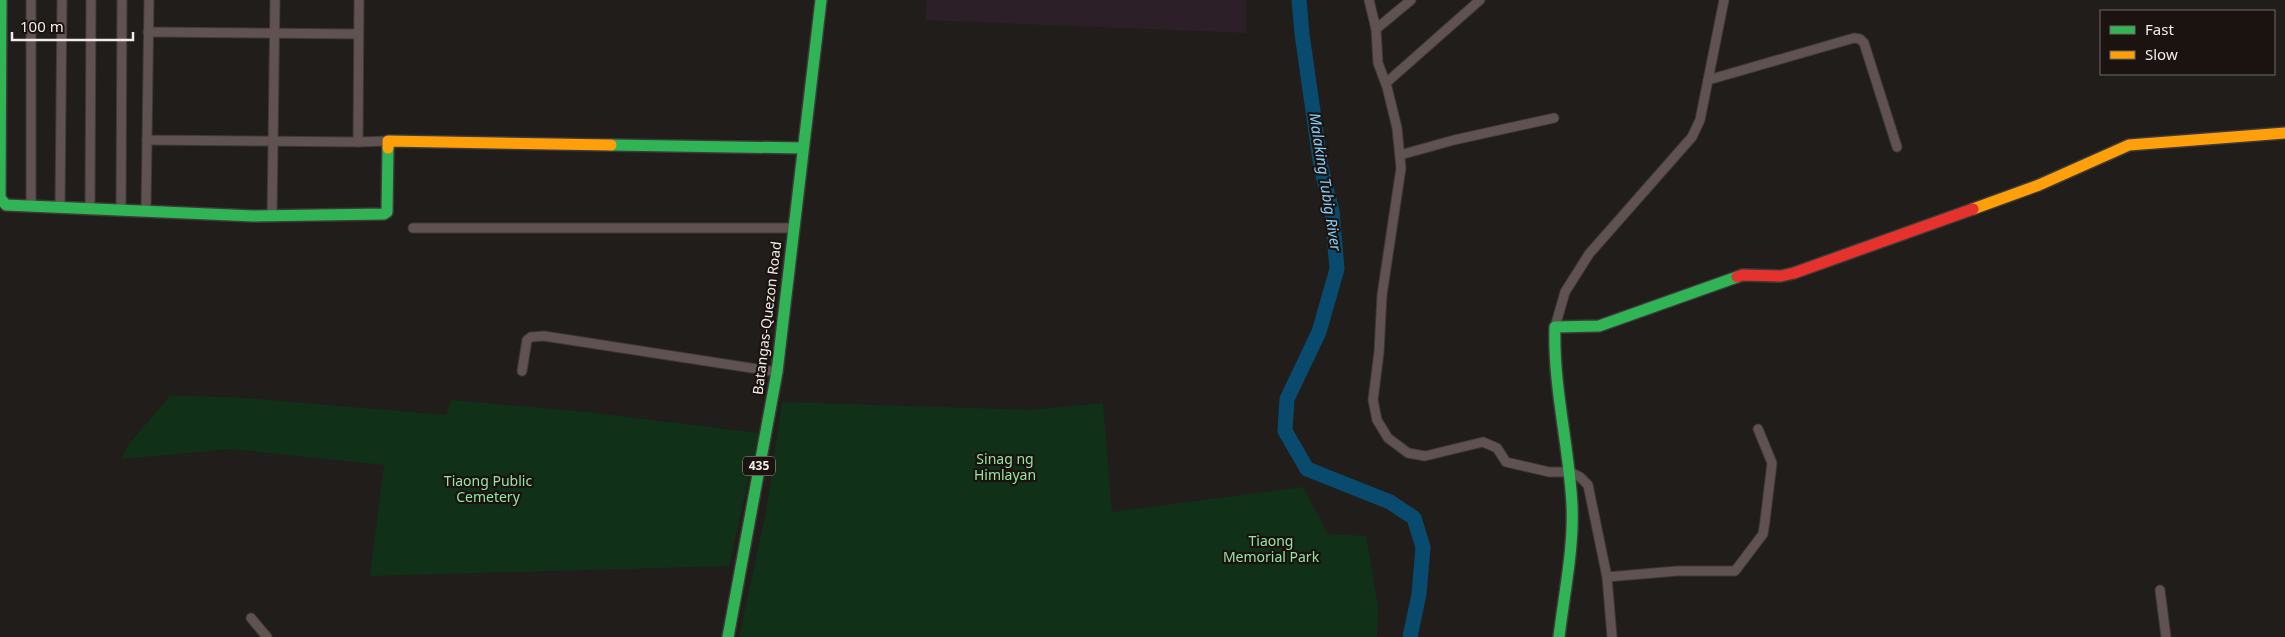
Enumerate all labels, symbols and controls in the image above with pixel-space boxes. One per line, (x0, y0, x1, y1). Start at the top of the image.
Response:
scale bar (12, 10, 134, 42)
legend (2100, 10, 2275, 75)
text: 100 m (20, 16, 64, 36)
text: Fast (2145, 19, 2174, 39)
text: Slow (2145, 44, 2178, 64)
water label: Malaking Tubig River (1305, 111, 1347, 253)
street label: Batangas-Quezon Road (748, 240, 785, 396)
park label: Sinag ng Himlayan (974, 449, 1036, 484)
road number: 435 (743, 456, 775, 476)
park label: Tiaong Public Cemetery (444, 471, 532, 506)
park label: Tiaong Memorial Park (1223, 531, 1320, 566)

